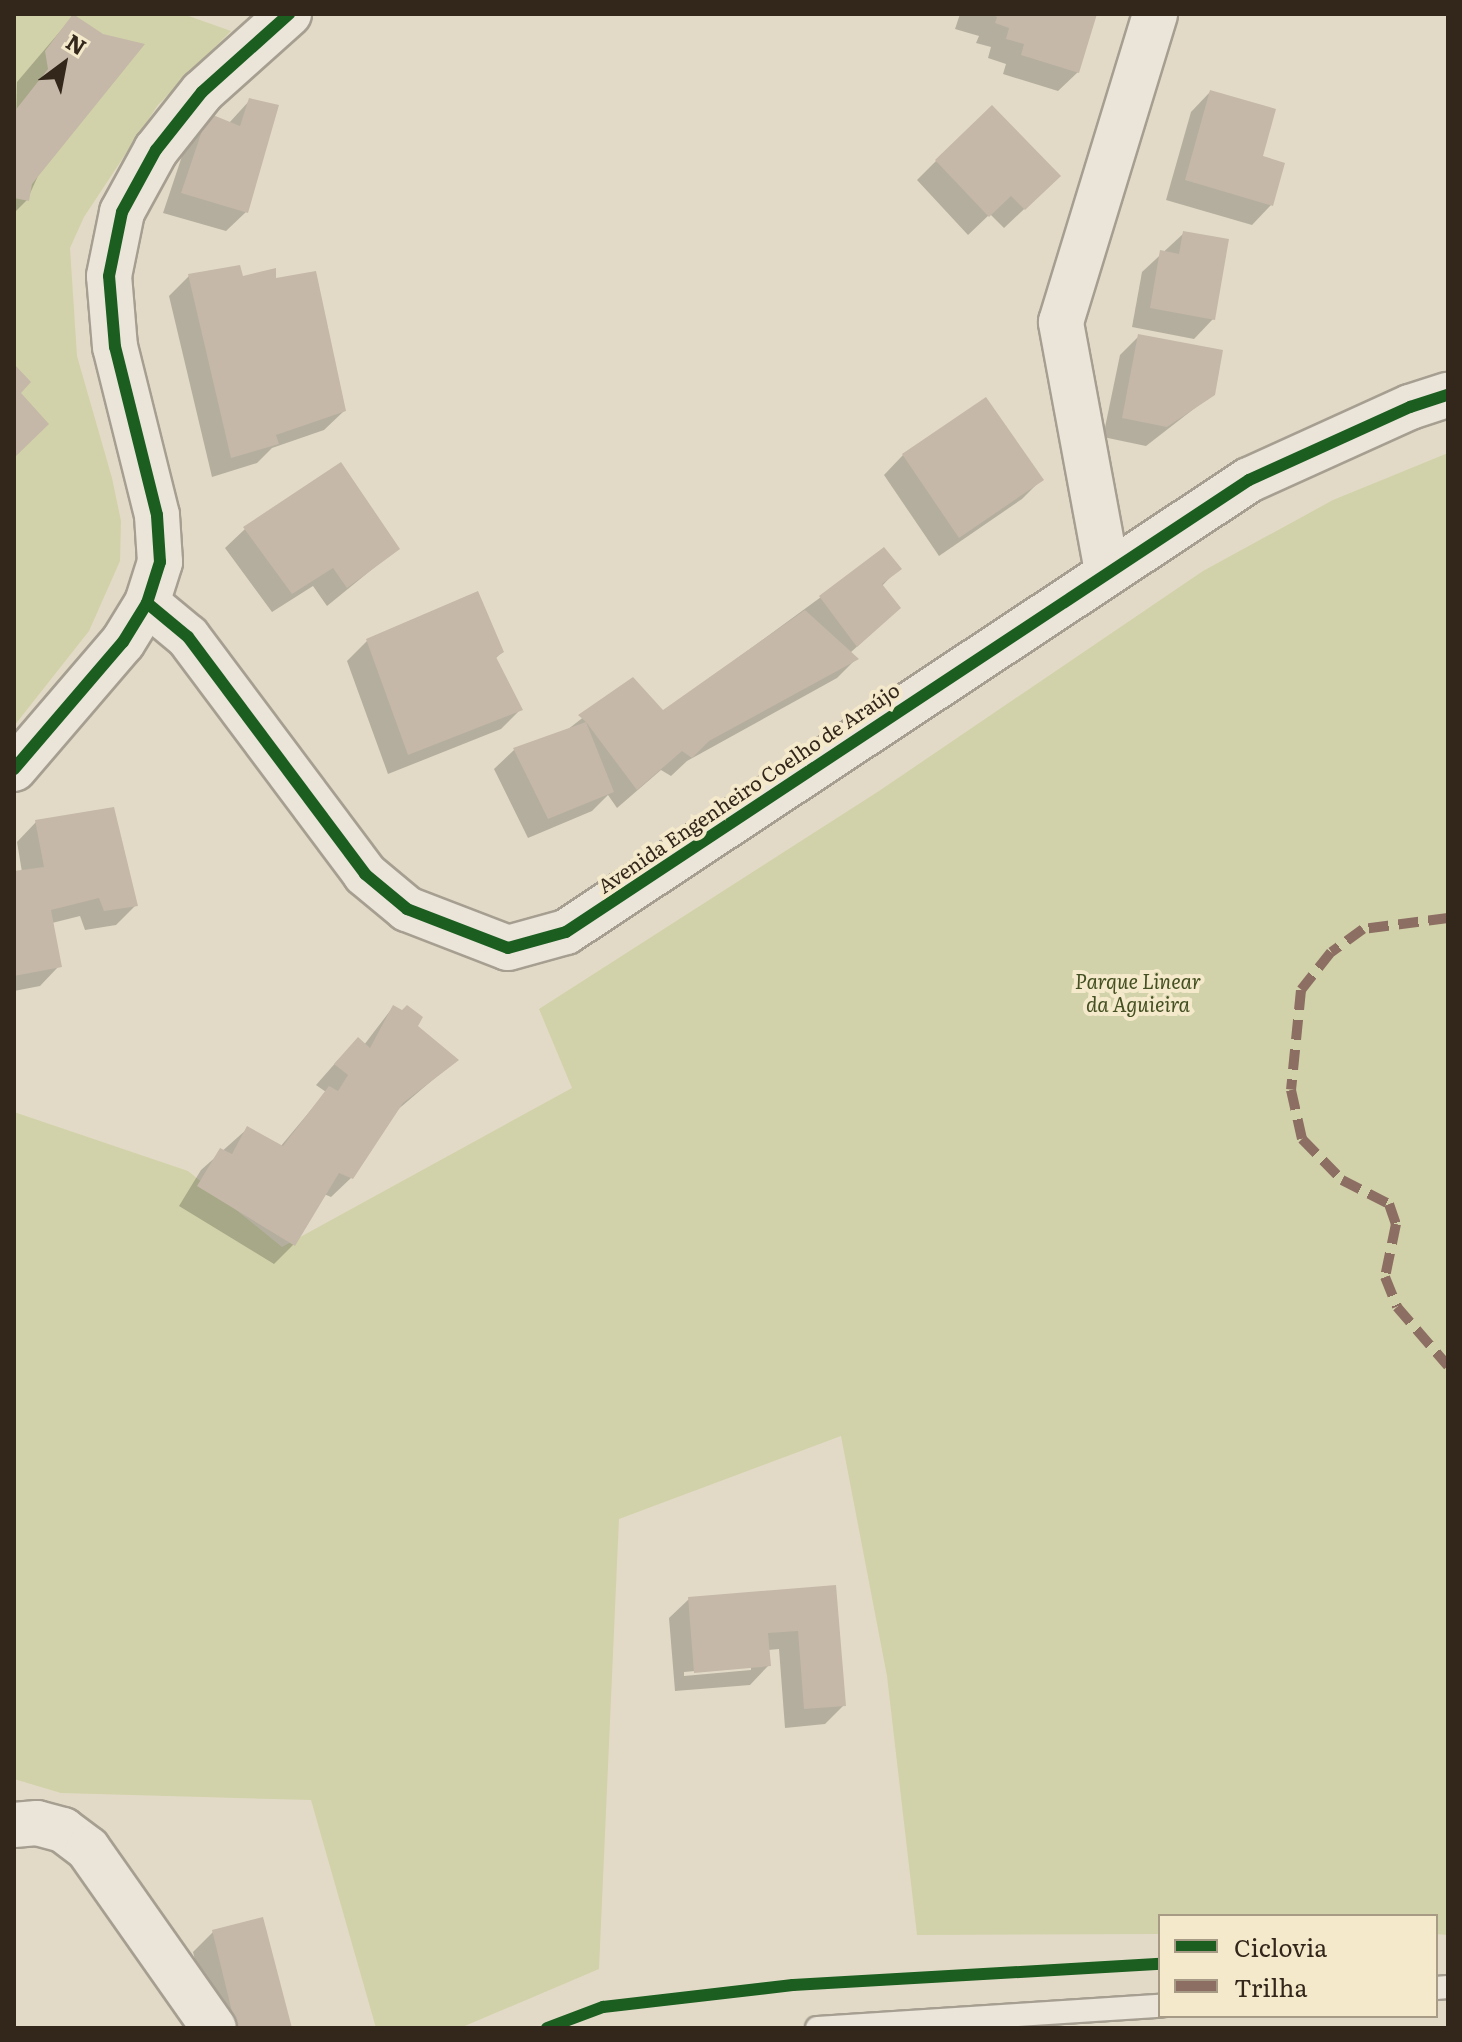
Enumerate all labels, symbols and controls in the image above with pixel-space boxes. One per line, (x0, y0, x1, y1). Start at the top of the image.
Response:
north arrow (24, 24, 104, 104)
text: N (60, 24, 94, 62)
street label: Avenida Engenheiro Coelho de Araújo (592, 677, 904, 897)
park label: Parque Linear da Aguieira (1075, 968, 1201, 1015)
legend (1158, 1914, 1438, 2018)
text: Ciclovia (1234, 1929, 1327, 1964)
text: Trilha (1234, 1969, 1307, 2004)

